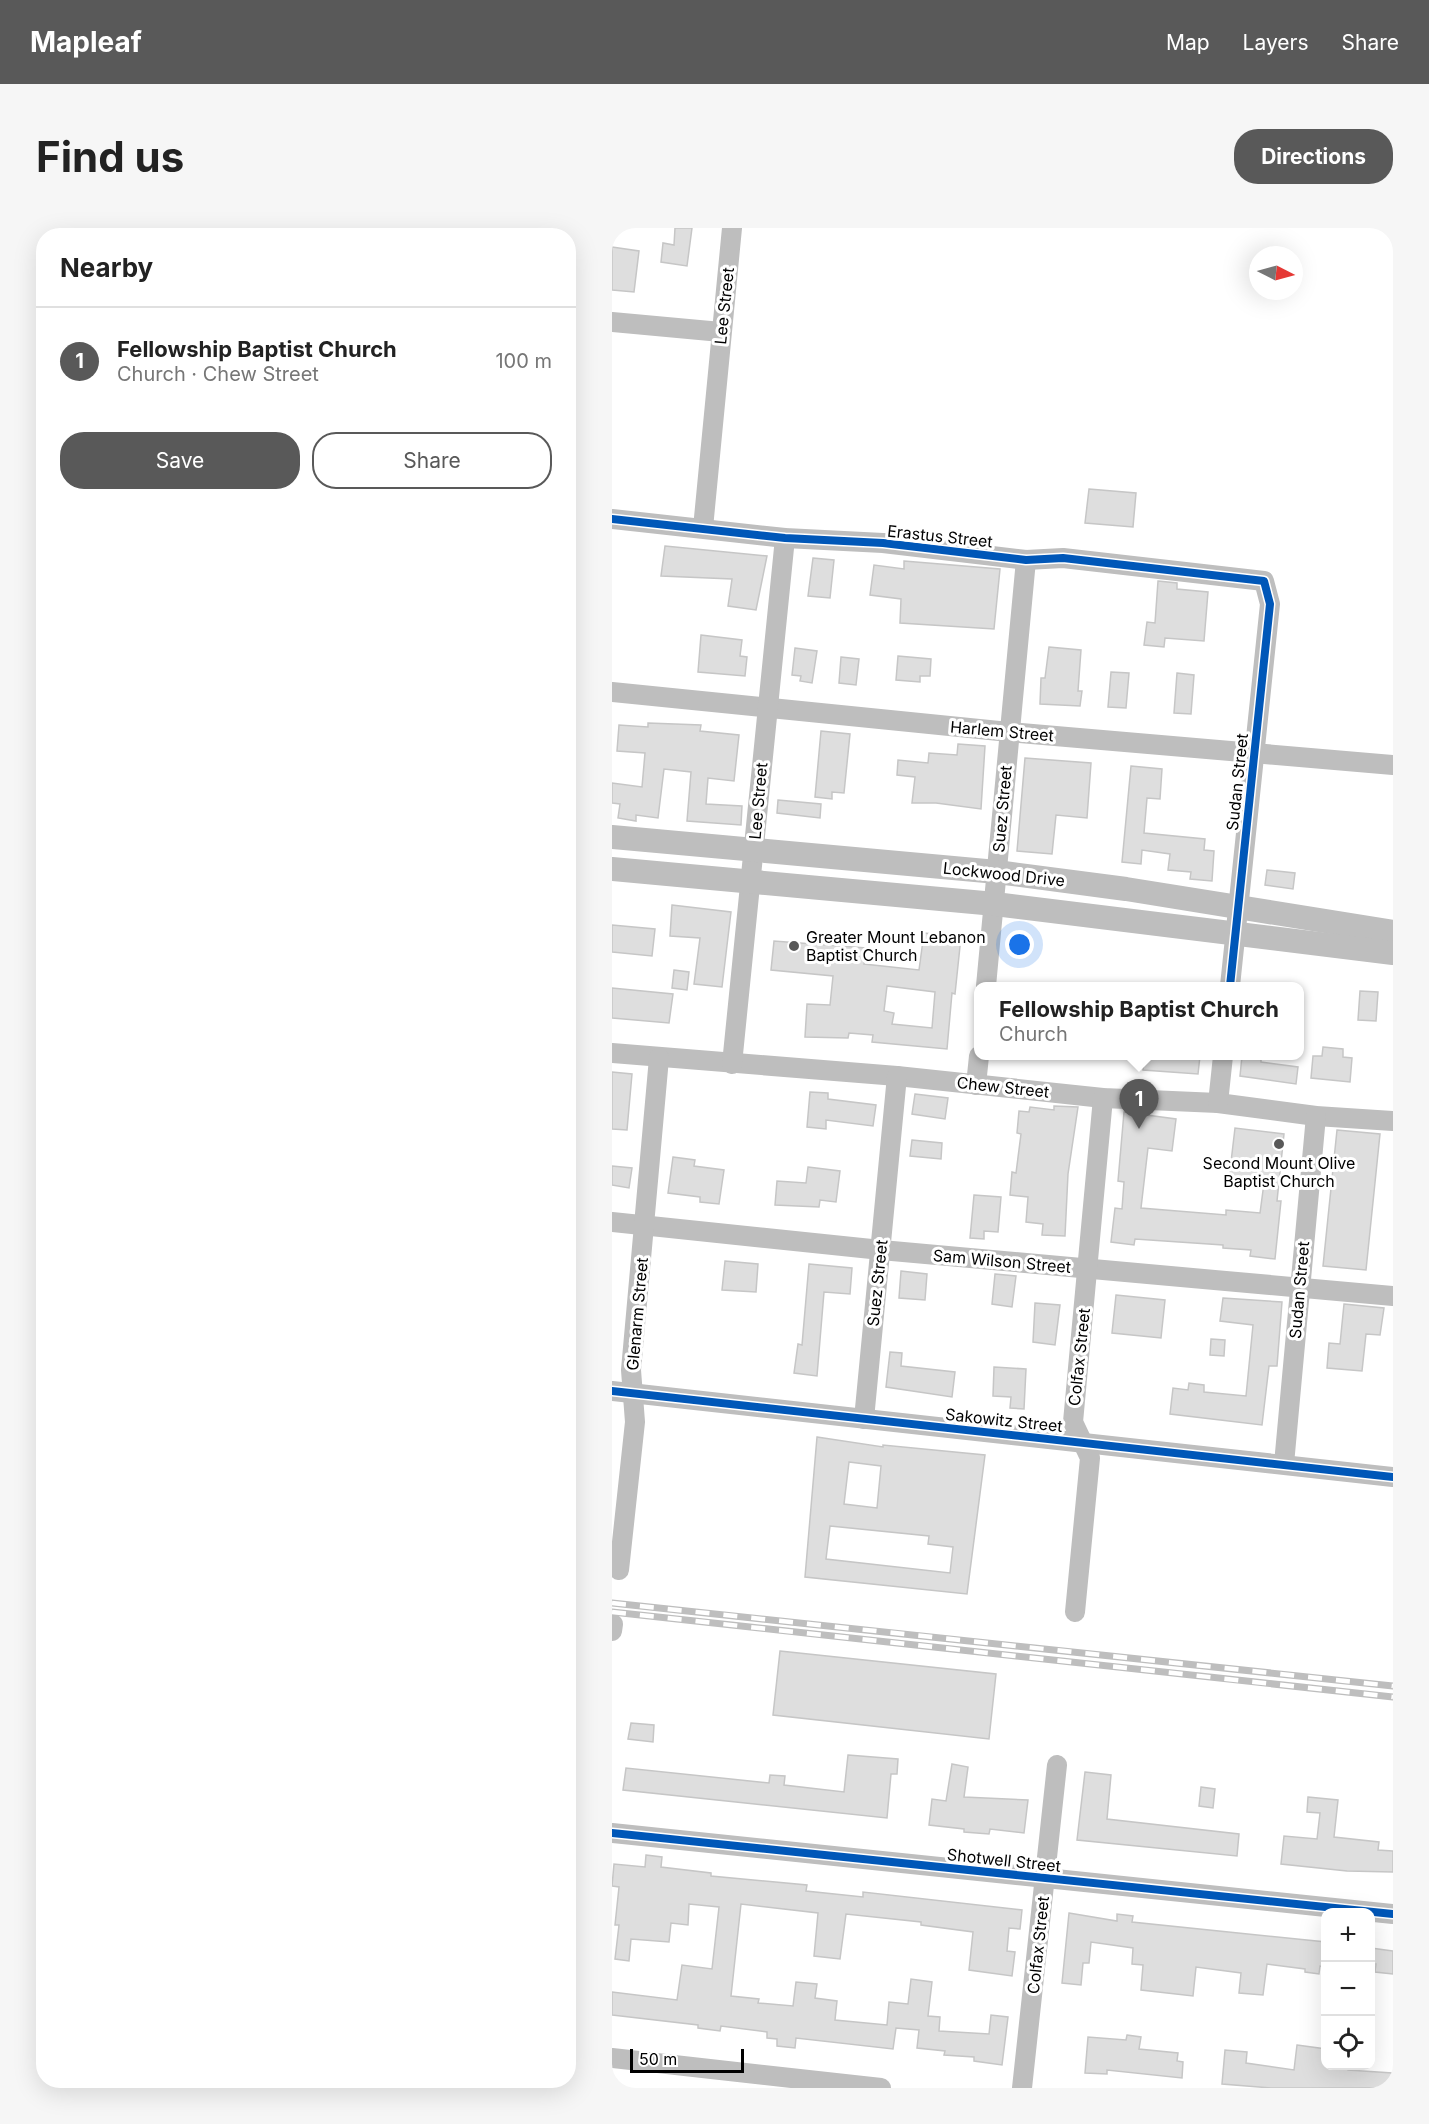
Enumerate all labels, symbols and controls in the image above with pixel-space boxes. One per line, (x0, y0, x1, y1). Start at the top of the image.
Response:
text: Mapleaf (30, 25, 142, 59)
text: Map (1166, 30, 1210, 55)
text: Layers (1243, 30, 1309, 55)
text: Share (1342, 30, 1399, 55)
button: Directions (1234, 129, 1393, 184)
text: Find us (36, 131, 184, 182)
north arrow (1249, 246, 1303, 300)
text: Nearby (60, 252, 153, 283)
street label: Lee Street (710, 266, 738, 346)
text: Fellowship Baptist Church (117, 336, 397, 362)
text: 1 (75, 349, 84, 373)
text: 100 m (495, 349, 552, 373)
text: Church · Chew Street (117, 362, 319, 386)
button: Save (60, 432, 300, 489)
button: Share (312, 432, 552, 489)
street label: Erastus Street (886, 521, 994, 551)
street label: Harlem Street (949, 717, 1055, 745)
street label: Sudan Street (1222, 732, 1252, 832)
street label: Lee Street (745, 762, 771, 840)
street label: Suez Street (988, 765, 1016, 853)
street label: Lockwood Drive (942, 858, 1066, 890)
place label: Greater Mount Lebanon Baptist Church (806, 927, 986, 965)
your location (1005, 930, 1034, 959)
marker: Greater Mount Lebanon Baptist Church (787, 939, 801, 953)
popup (974, 982, 1304, 1060)
text: Fellowship Baptist Church (999, 996, 1279, 1022)
text: Church (999, 1022, 1068, 1046)
street label: Chew Street (956, 1072, 1050, 1102)
pin: 1 (1120, 1080, 1158, 1129)
marker: Second Mount Olive Baptist Church (1272, 1137, 1286, 1151)
place label: Second Mount Olive Baptist Church (1203, 1153, 1355, 1191)
street label: Suez Street (862, 1239, 892, 1327)
street label: Sudan Street (1285, 1241, 1313, 1339)
street label: Sam Wilson Street (932, 1245, 1072, 1277)
street label: Glenarm Street (622, 1257, 652, 1371)
street label: Colfax Street (1064, 1307, 1094, 1407)
street label: Sakowitz Street (944, 1404, 1064, 1436)
street label: Shotwell Street (946, 1844, 1062, 1876)
street label: Colfax Street (1023, 1895, 1053, 1995)
map controls (1321, 1908, 1375, 2070)
button: + (1321, 1908, 1375, 1962)
button: − (1321, 1962, 1375, 2016)
button: locate (1321, 2016, 1375, 2070)
scale bar (630, 2046, 744, 2074)
text: 50 m (639, 2049, 677, 2069)

